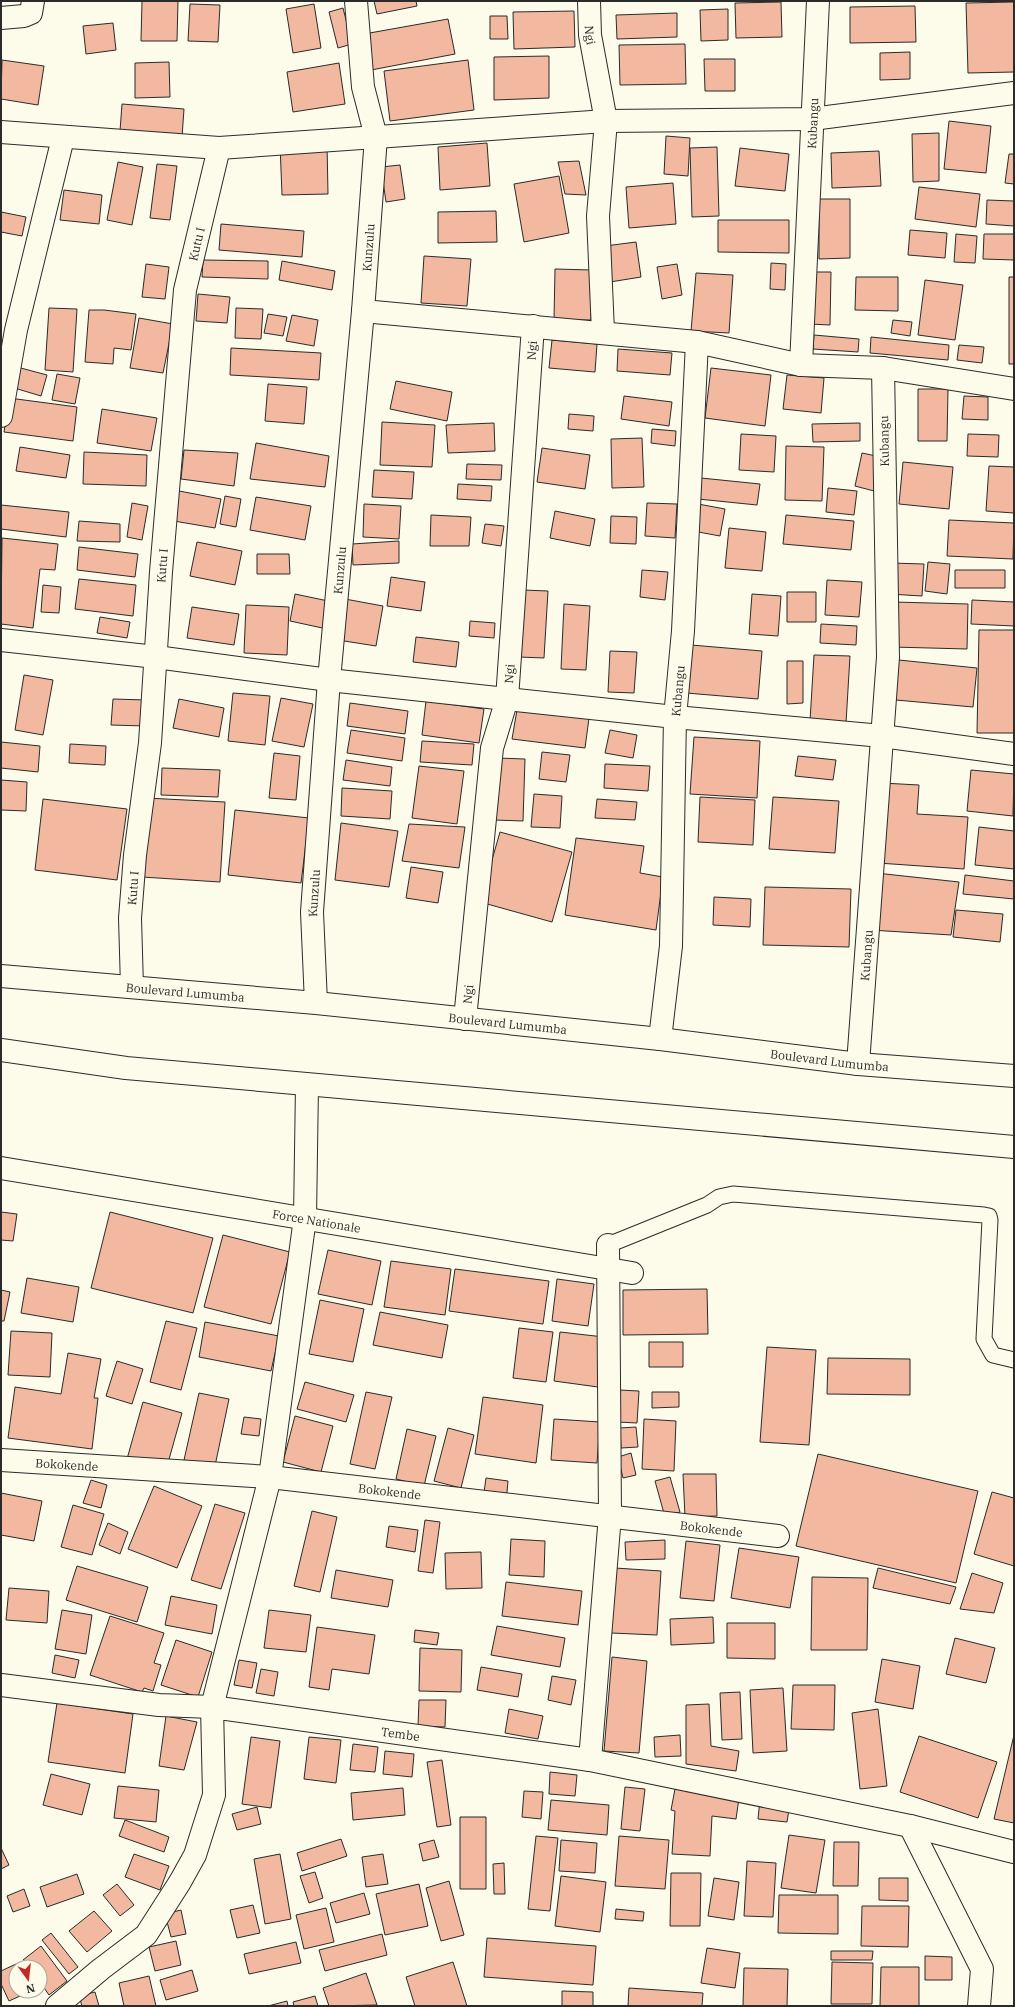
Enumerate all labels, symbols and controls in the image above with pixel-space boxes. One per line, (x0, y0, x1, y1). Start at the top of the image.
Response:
street label: Ngi (582, 25, 599, 46)
street label: Kubangu (804, 97, 821, 149)
street label: Kunzulu (358, 222, 377, 272)
street label: Kutu I (185, 225, 207, 262)
street label: Ngi (523, 340, 539, 361)
street label: Kubangu (876, 415, 892, 467)
street label: Kunzulu (329, 545, 349, 595)
street label: Kutu I (153, 548, 170, 583)
street label: Ngi (501, 663, 517, 684)
street label: Kubangu (668, 664, 687, 717)
street label: Kunzulu (304, 868, 323, 917)
street label: Kutu I (124, 870, 141, 906)
street label: Kubangu (857, 929, 875, 981)
street label: Boulevard Lumumba (125, 979, 246, 1004)
street label: Ngi (459, 983, 476, 1005)
street label: Boulevard Lumumba (448, 1009, 568, 1037)
street label: Boulevard Lumumba (770, 1046, 890, 1074)
street label: Force Nationale (271, 1206, 362, 1235)
street label: Bokokende (35, 1455, 99, 1474)
street label: Bokokende (357, 1480, 422, 1502)
street label: Bokokende (679, 1517, 744, 1539)
street label: Tembe (380, 1723, 421, 1744)
north arrow (8, 1959, 48, 1999)
text: N (24, 1981, 37, 1997)

